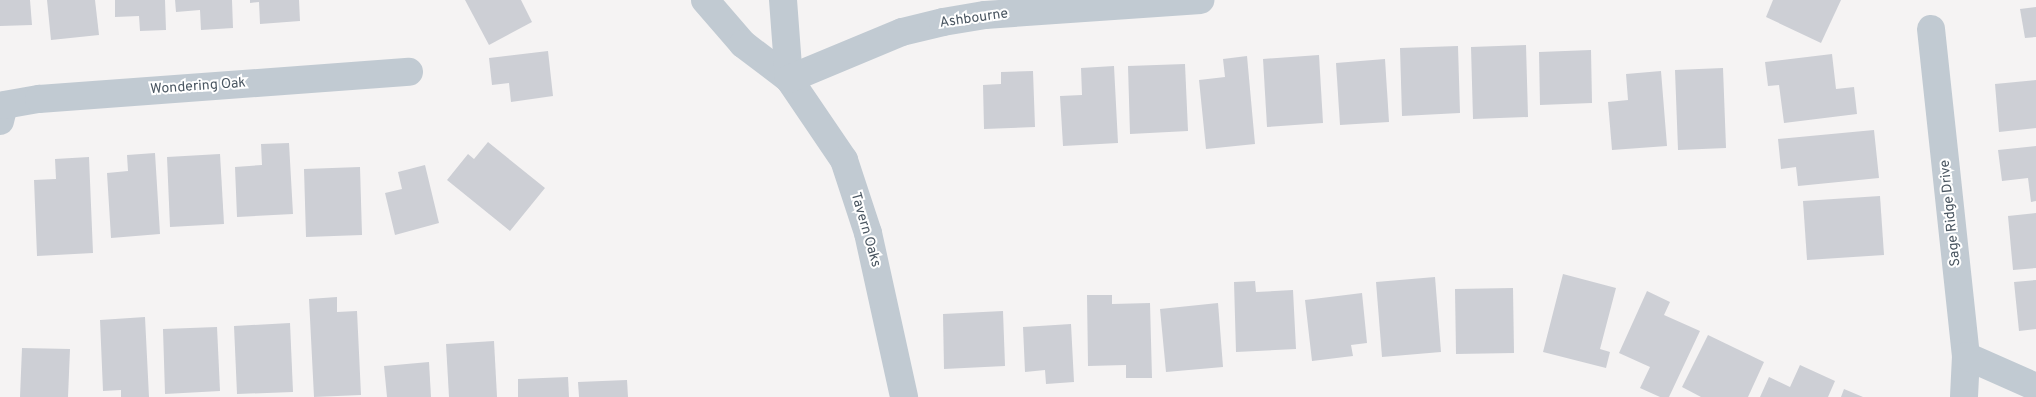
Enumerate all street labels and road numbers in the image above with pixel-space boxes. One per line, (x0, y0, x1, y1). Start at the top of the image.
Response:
street label: Ashbourne (939, 6, 1009, 32)
street label: Wondering Oak (150, 75, 246, 99)
street label: Sage Ridge Drive (1937, 159, 1965, 267)
street label: Tavern Oaks (846, 191, 884, 269)

